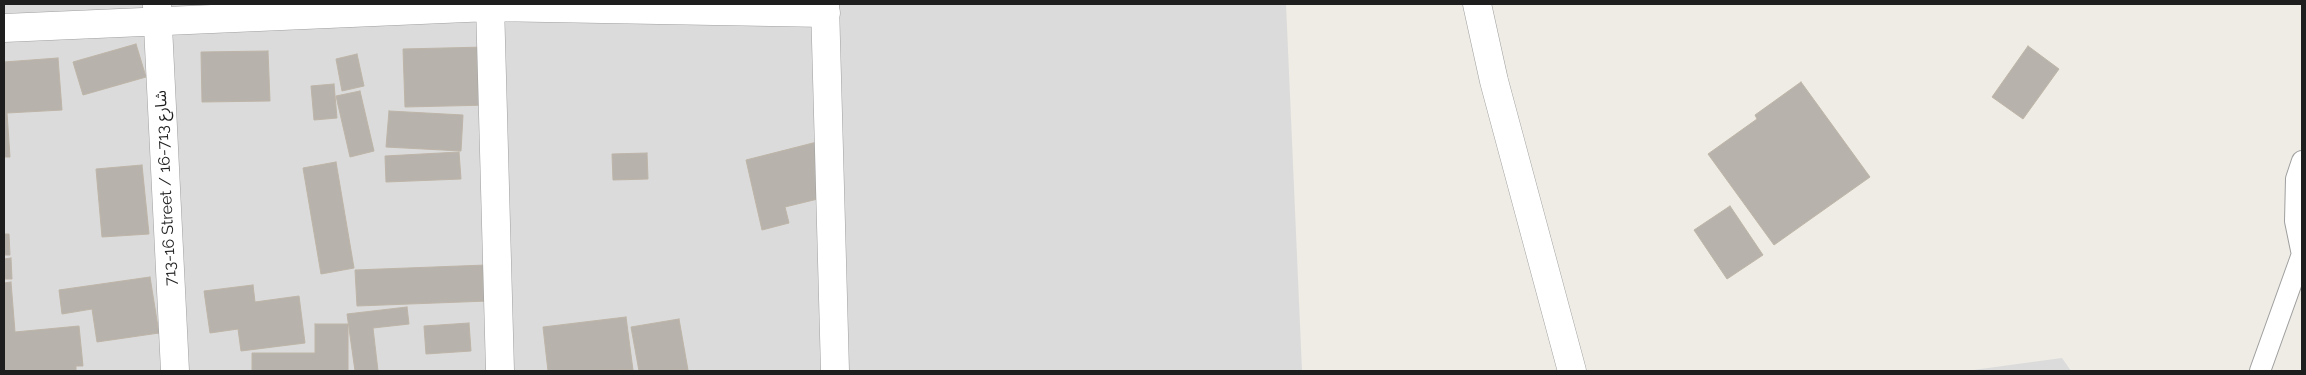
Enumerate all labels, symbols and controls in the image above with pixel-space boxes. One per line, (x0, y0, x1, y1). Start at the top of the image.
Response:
street label: 713-16 Street / شارع 713-16 (151, 90, 181, 286)

